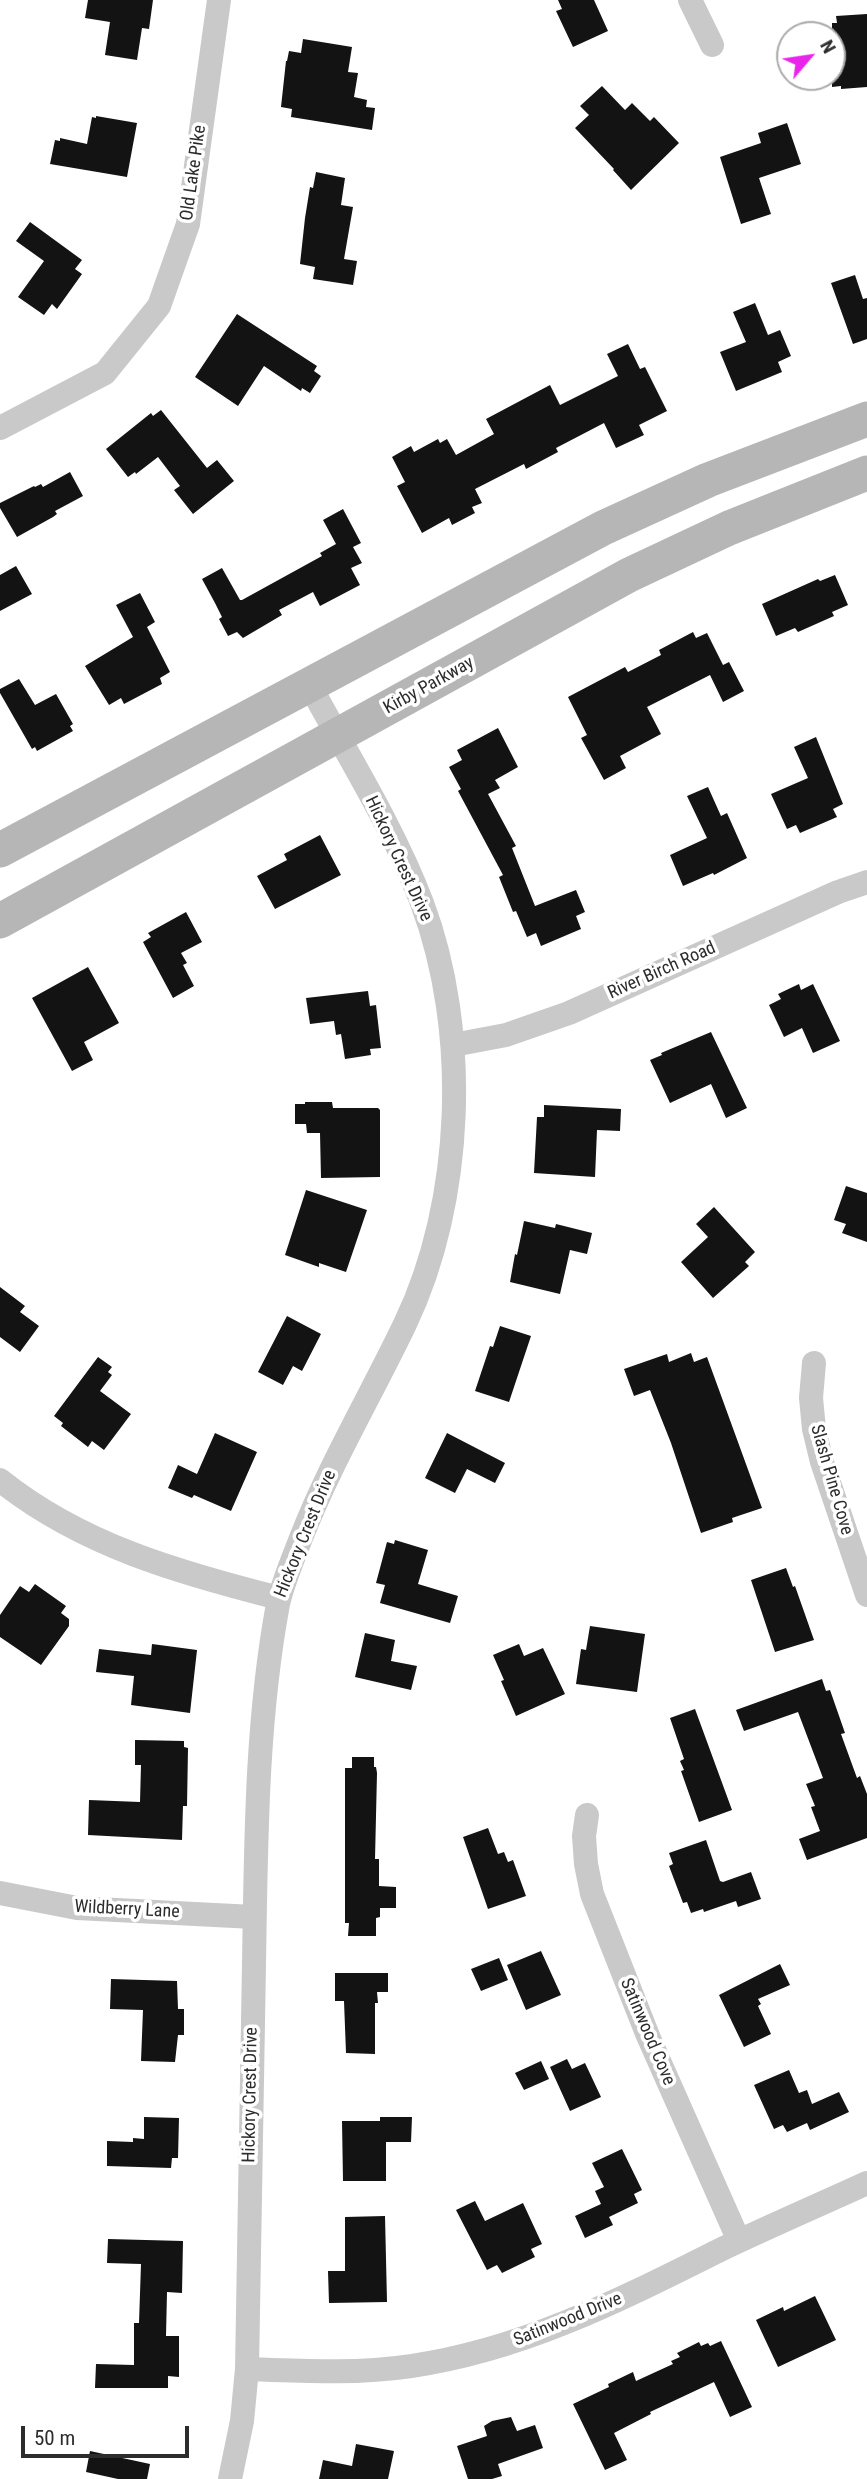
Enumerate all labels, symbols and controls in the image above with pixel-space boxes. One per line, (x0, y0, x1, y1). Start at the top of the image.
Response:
north arrow (776, 21, 846, 91)
text: N (815, 36, 841, 57)
street label: Old Lake Pike (177, 124, 211, 222)
street label: Kirby Parkway (380, 652, 478, 720)
street label: Hickory Crest Drive (360, 793, 436, 925)
street label: River Birch Road (605, 938, 719, 1004)
street label: Slash Pine Cove (805, 1422, 857, 1538)
street label: Hickory Crest Drive (271, 1467, 341, 1601)
street label: Wildberry Lane (74, 1896, 180, 1924)
street label: Satinwood Cove (615, 1975, 679, 2089)
street label: Hickory Crest Drive (239, 2027, 263, 2163)
street label: Satinwood Drive (511, 2288, 625, 2352)
scale bar (24, 2412, 192, 2456)
text: 50 m (34, 2426, 75, 2450)

